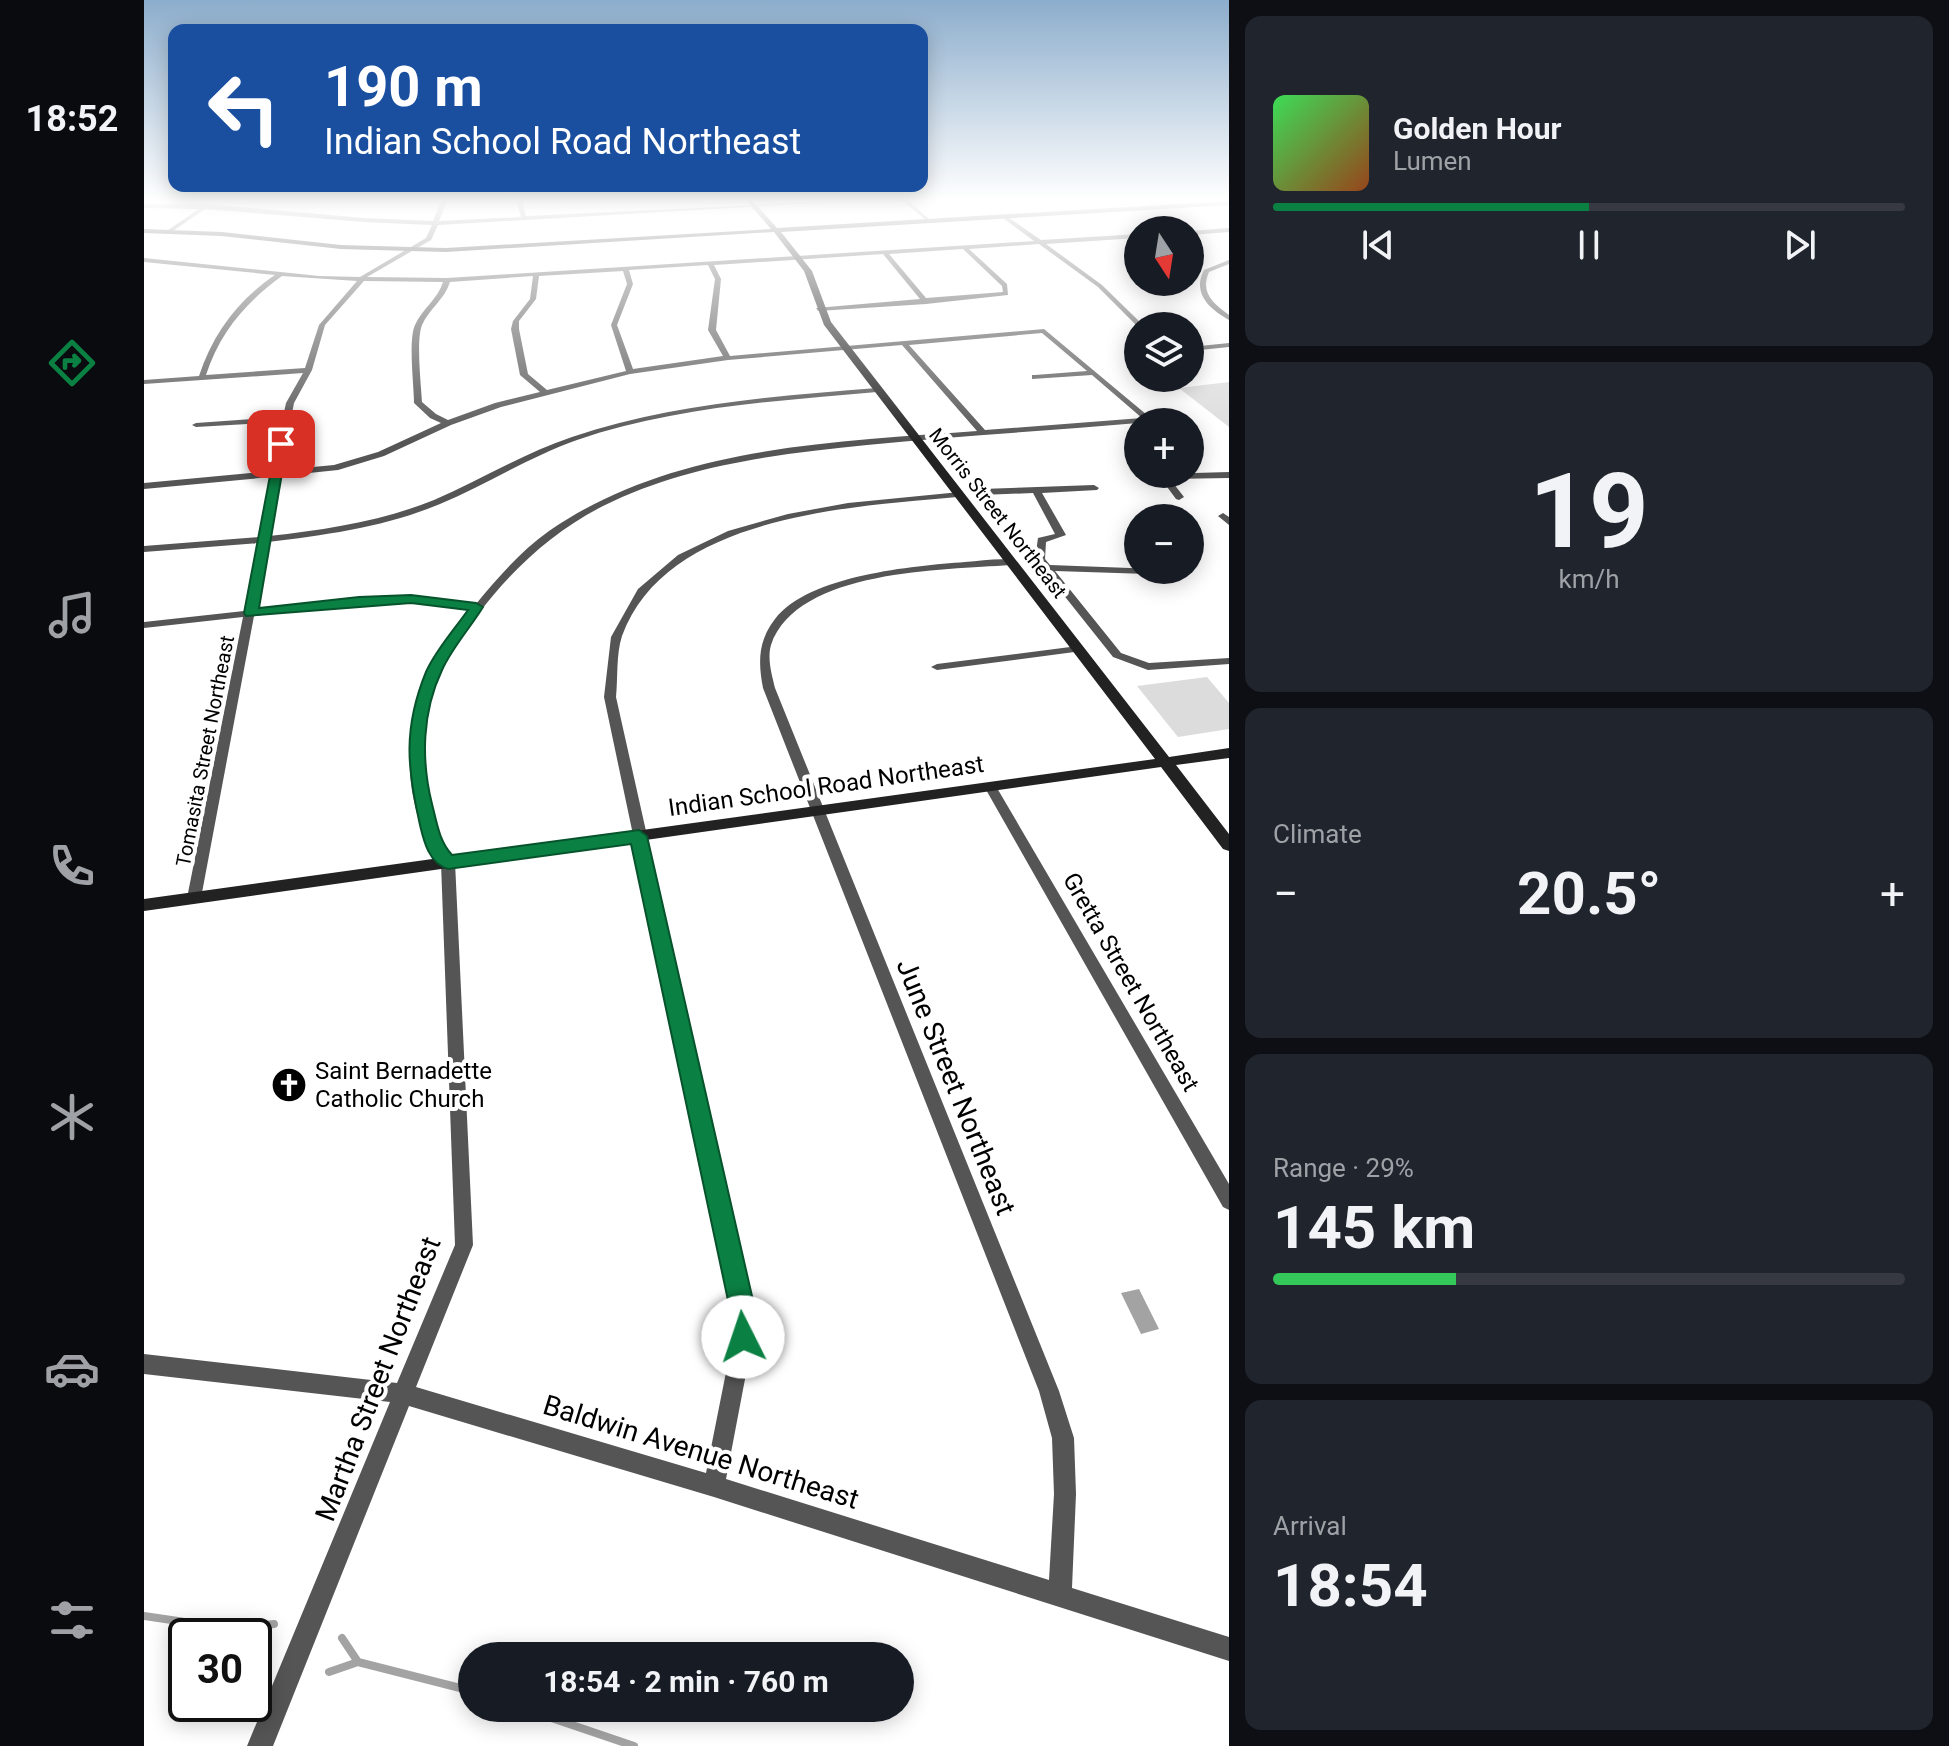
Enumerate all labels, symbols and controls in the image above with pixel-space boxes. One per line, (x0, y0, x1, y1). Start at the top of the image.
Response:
text: 190 m (324, 54, 483, 120)
icon: left (192, 56, 296, 160)
text: 18:52 (26, 98, 118, 140)
text: Golden Hour (1393, 111, 1562, 146)
text: Indian School Road Northeast (324, 121, 801, 163)
text: Lumen (1393, 146, 1472, 176)
north arrow (1124, 216, 1204, 296)
map controls (1124, 216, 1204, 584)
icon: previous (1356, 223, 1400, 267)
icon: pause (1567, 223, 1611, 267)
icon: next (1778, 223, 1822, 267)
button: layers (1124, 312, 1204, 392)
icon: directions (44, 335, 100, 391)
button: + (1124, 408, 1204, 488)
pin (247, 410, 315, 478)
icon: arrive (259, 422, 303, 466)
street label: Morris Street Northeast (924, 423, 1072, 603)
text: 19 (1529, 451, 1649, 572)
button: − (1124, 504, 1204, 584)
text: km/h (1558, 564, 1620, 594)
icon: music (44, 587, 100, 643)
street label: Tomasita Street Northeast (171, 633, 239, 869)
street label: Indian School Road Northeast (666, 750, 986, 822)
text: Climate (1273, 819, 1362, 849)
icon: phone (44, 838, 100, 894)
text: 20.5° (1517, 858, 1661, 929)
street label: Gretta Street Northeast (1057, 868, 1205, 1096)
text: − (1273, 868, 1298, 920)
text: + (1880, 868, 1905, 920)
street label: June Street Northeast (890, 954, 1022, 1220)
place label: Saint Bernadette Catholic Church (315, 1057, 492, 1113)
church icon: Saint Bernadette Catholic Church (270, 1066, 308, 1104)
icon: climate (44, 1089, 100, 1145)
text: Range · 29% (1273, 1153, 1414, 1183)
text: 145 km (1273, 1192, 1475, 1263)
street label: Martha Street Northeast (309, 1232, 447, 1526)
position arrow (701, 1295, 785, 1379)
icon: car (44, 1341, 100, 1397)
street label: Baldwin Avenue Northeast (539, 1388, 863, 1516)
text: Arrival (1273, 1511, 1347, 1541)
text: 18:54 (1273, 1550, 1428, 1621)
icon: filters (44, 1592, 100, 1648)
speed limit sign: 30 (168, 1618, 272, 1722)
text: 18:54 · 2 min · 760 m (543, 1664, 829, 1699)

